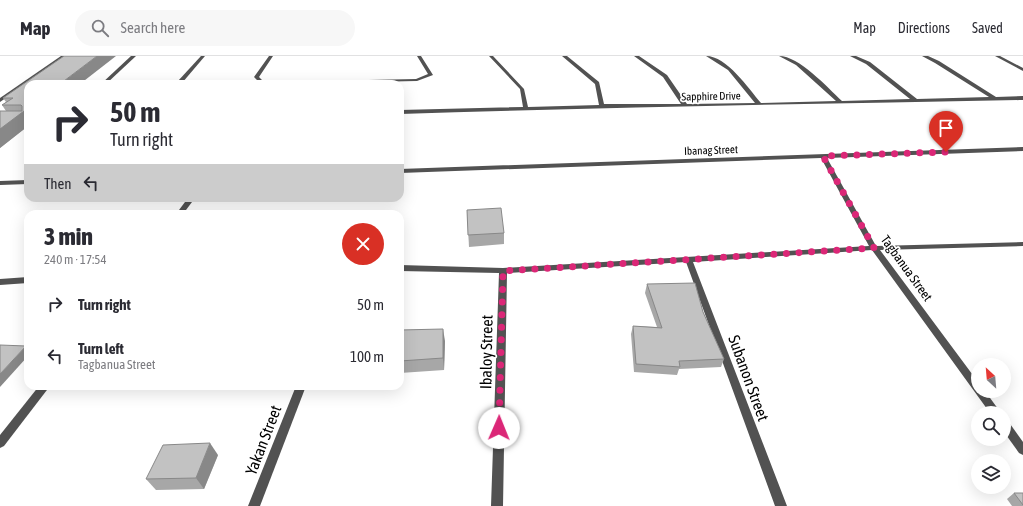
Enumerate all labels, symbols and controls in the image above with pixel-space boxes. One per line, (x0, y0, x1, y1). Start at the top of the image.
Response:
search box (75, 10, 355, 46)
text: Map (20, 17, 51, 39)
icon: search (89, 17, 111, 39)
text: Search here (121, 19, 185, 36)
text: Map (853, 20, 876, 36)
text: Directions (898, 20, 950, 36)
text: Saved (972, 20, 1003, 36)
street label: Sapphire Drive (681, 89, 741, 103)
icon: right (44, 96, 96, 148)
text: 50 m (110, 96, 160, 128)
pin (929, 111, 963, 152)
icon: arrive (935, 117, 957, 139)
text: Turn right (110, 129, 173, 150)
street label: Ibanag Street (684, 143, 738, 157)
icon: left (80, 172, 102, 194)
text: Then (44, 175, 72, 192)
text: 3 min (44, 223, 93, 250)
button: close (342, 223, 384, 265)
street label: Tagbanua Street (878, 233, 936, 304)
text: 240 m · 17:54 (44, 252, 107, 267)
icon: right (44, 293, 66, 315)
text: Turn right (78, 296, 131, 313)
text: 50 m (357, 296, 384, 313)
street label: Ibaloy Street (476, 314, 497, 389)
street label: Subanon Street (725, 333, 773, 424)
text: Turn left (78, 340, 124, 357)
icon: left (44, 345, 66, 367)
text: 100 m (350, 348, 384, 365)
text: Tagbanua Street (78, 357, 156, 372)
north arrow (971, 358, 1011, 398)
map controls (971, 358, 1011, 494)
street label: Yakan Street (241, 402, 285, 477)
button: search (971, 406, 1011, 446)
position arrow (478, 407, 520, 449)
button: layers (971, 454, 1011, 494)

